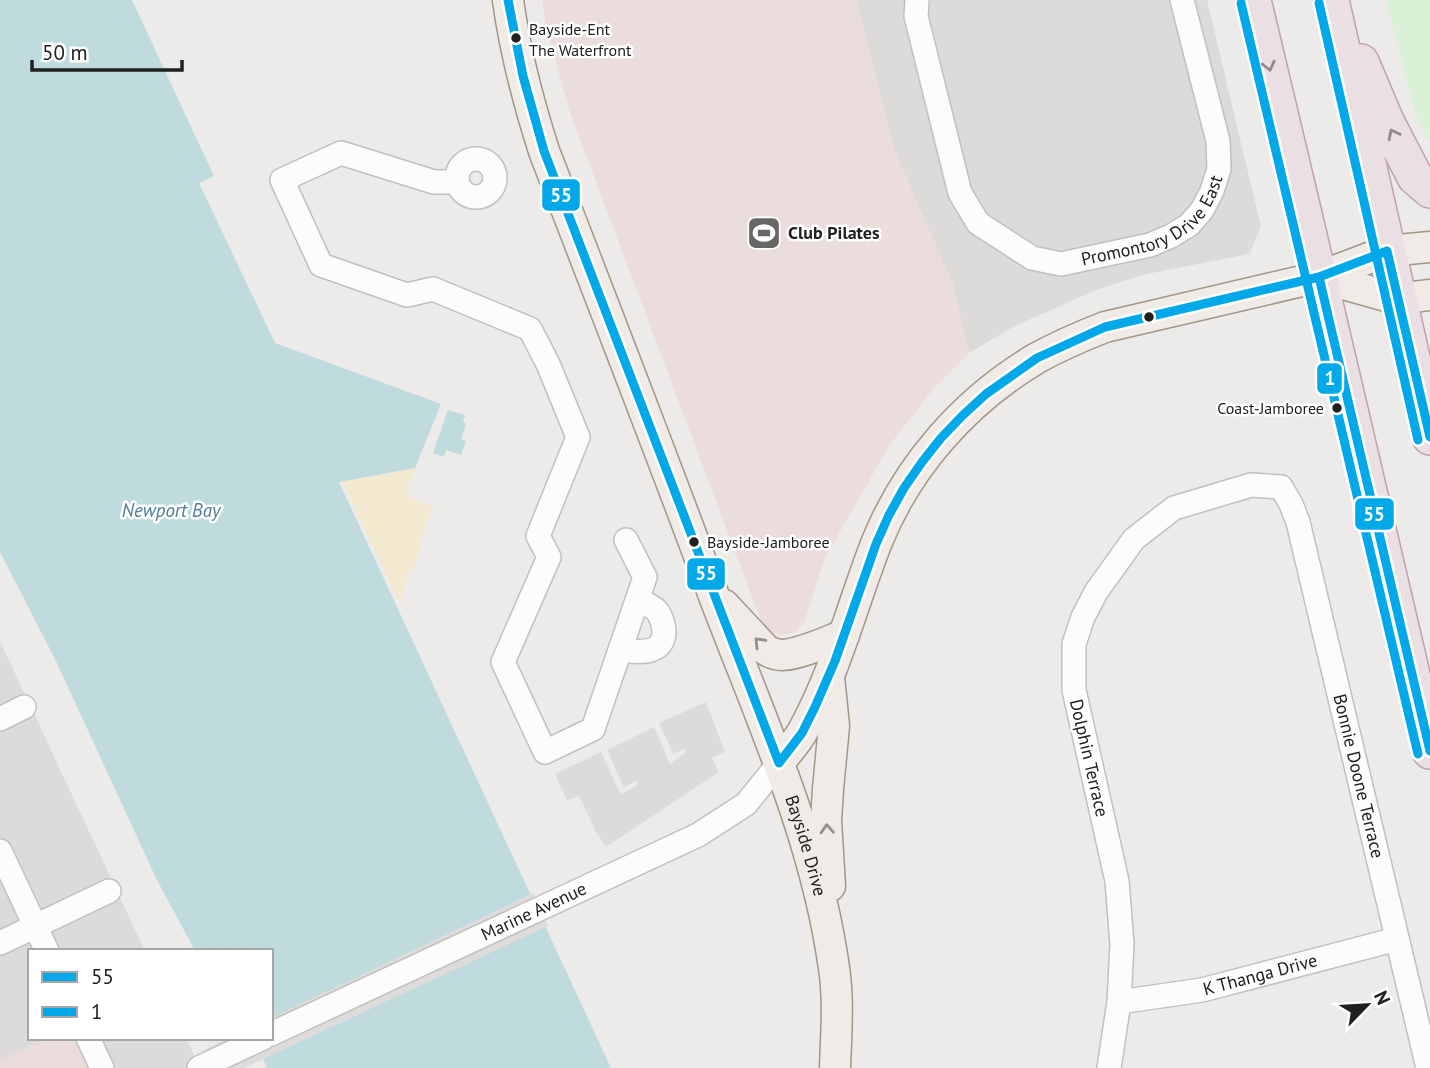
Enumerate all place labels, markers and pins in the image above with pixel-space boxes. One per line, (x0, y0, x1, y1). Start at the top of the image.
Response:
place label: Bayside-Ent The Waterfront (529, 19, 632, 60)
marker: Bayside-Ent The Waterfront (509, 31, 523, 45)
sports icon: Club Pilates (745, 214, 783, 252)
place label: Club Pilates (788, 221, 880, 244)
unlabelled marker (1142, 310, 1156, 324)
place label: Coast-Jamboree (1217, 398, 1324, 418)
marker: Coast-Jamboree (1330, 401, 1344, 415)
place label: Bayside-Jamboree (707, 532, 830, 552)
marker: Bayside-Jamboree (687, 535, 701, 549)

